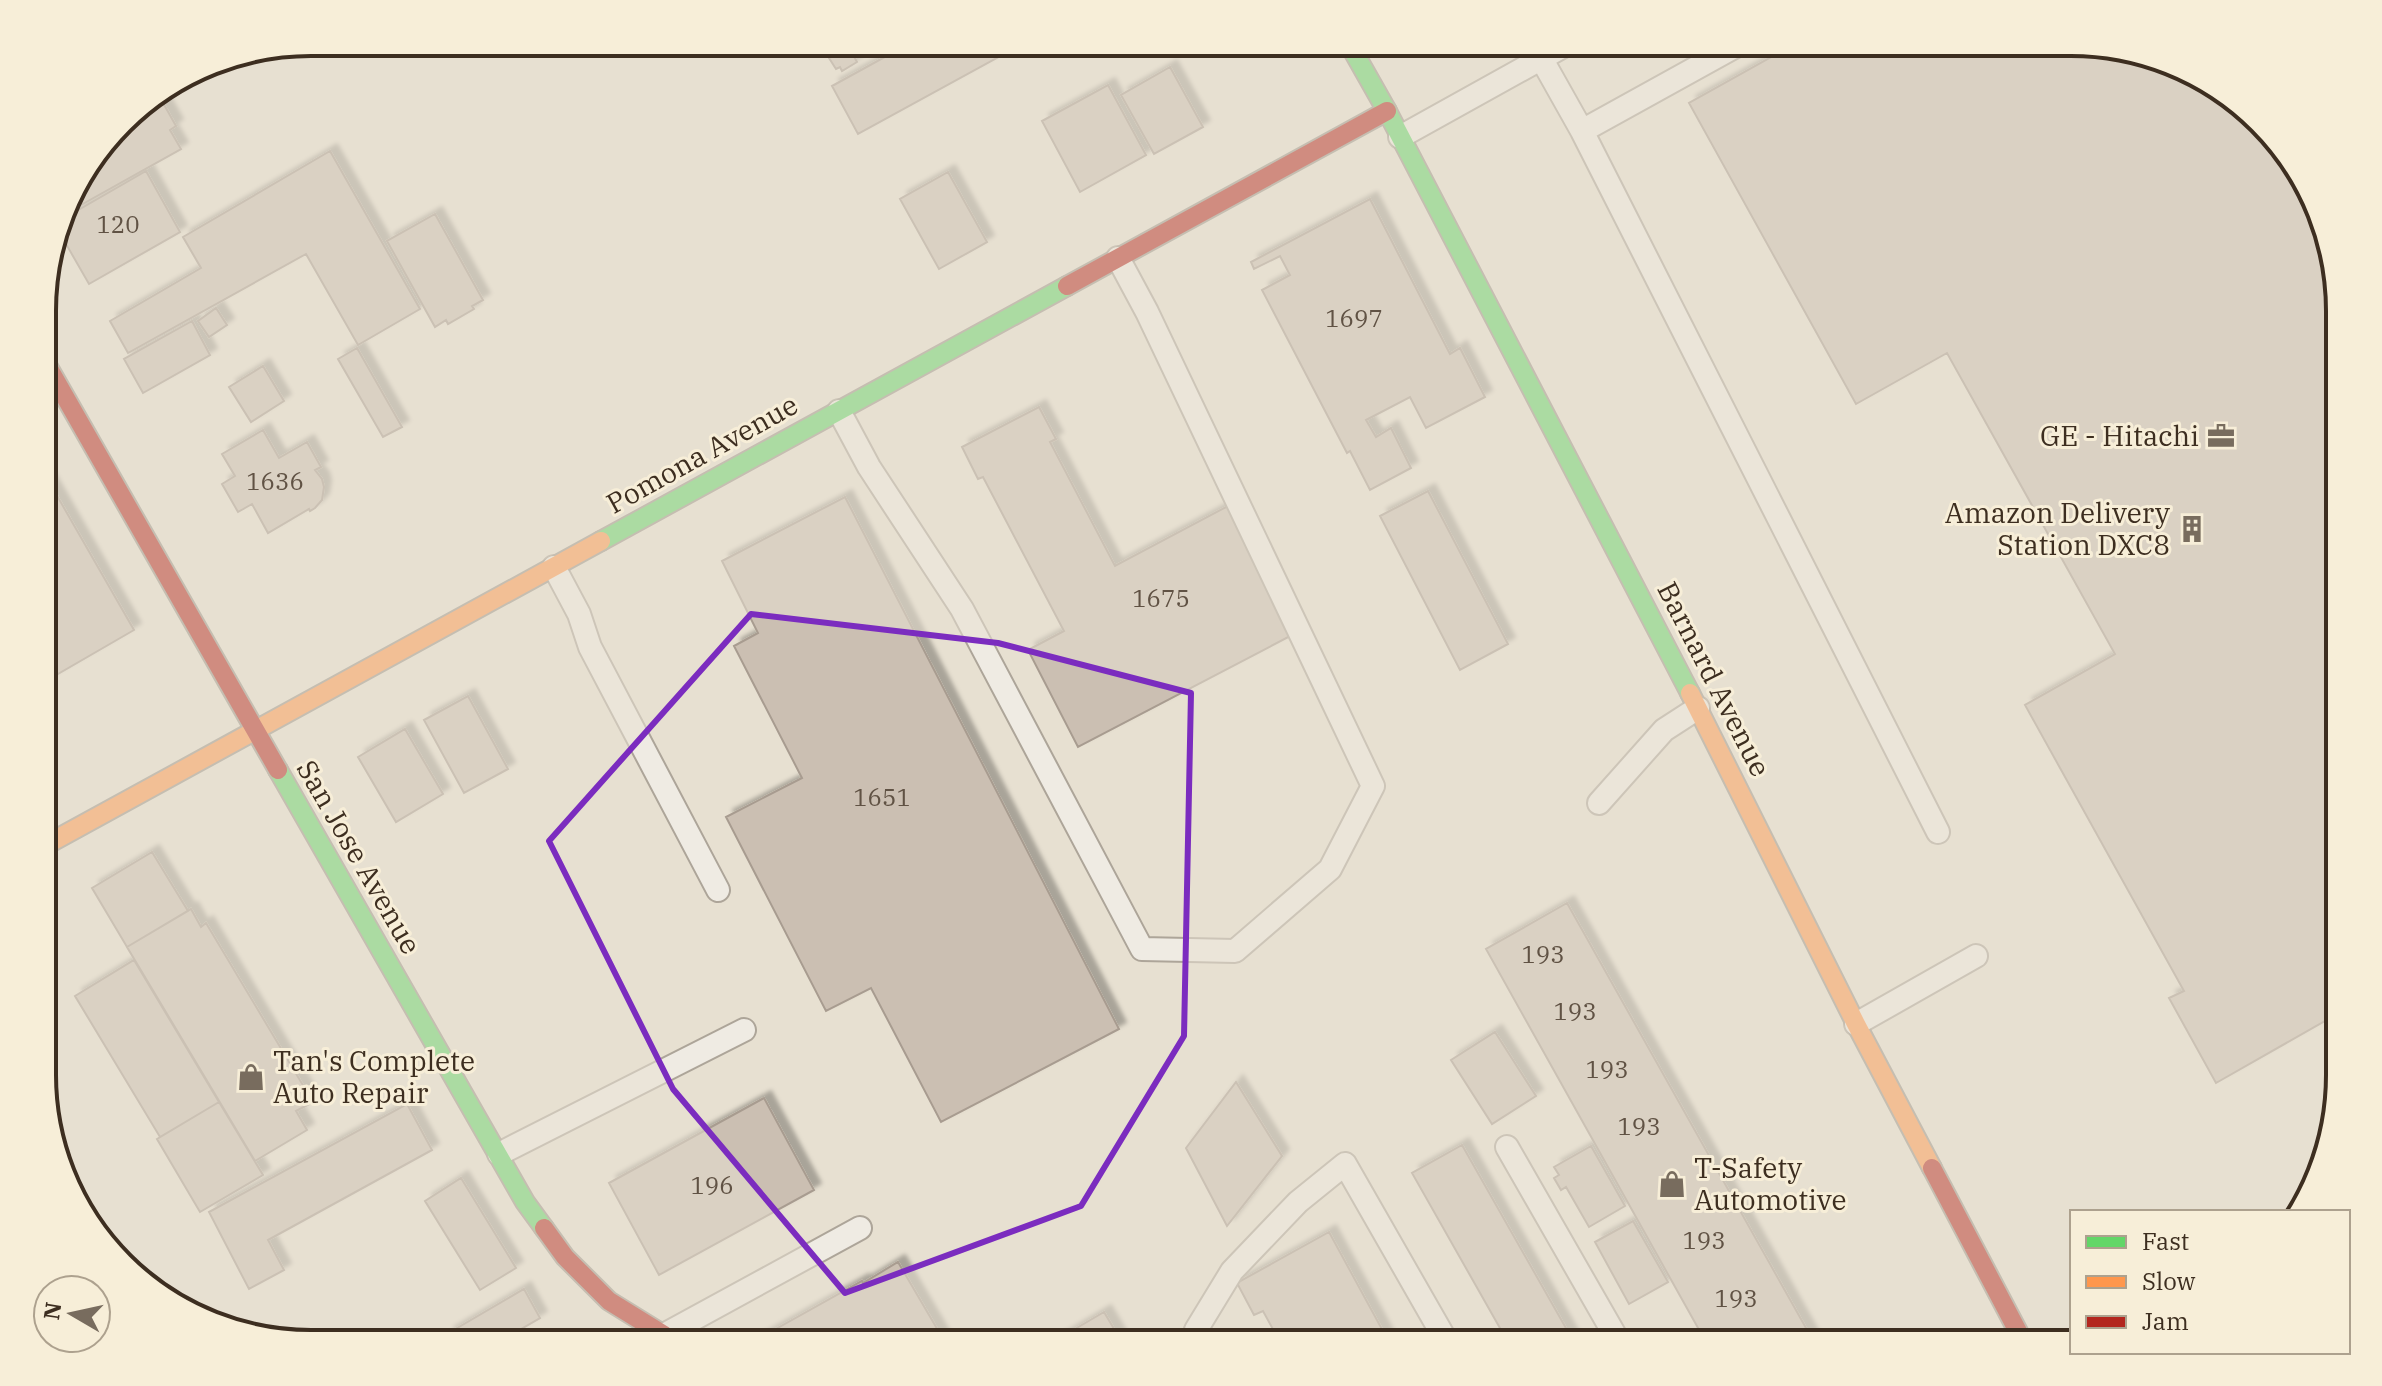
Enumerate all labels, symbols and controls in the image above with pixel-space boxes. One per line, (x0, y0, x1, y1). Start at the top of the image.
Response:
house number: 120 (96, 208, 140, 240)
house number: 1697 (1325, 302, 1383, 334)
street label: Pomona Avenue (600, 386, 804, 521)
place label: GE - Hitachi (2040, 417, 2199, 454)
office icon: GE - Hitachi (2206, 421, 2236, 451)
house number: 1636 (246, 465, 304, 497)
place label: Amazon Delivery Station DXC8 (1945, 494, 2170, 563)
building icon: Amazon Delivery Station DXC8 (2177, 514, 2207, 544)
street label: Barnard Avenue (1649, 575, 1780, 783)
house number: 1675 (1132, 582, 1190, 614)
street label: San Jose Avenue (289, 753, 430, 960)
house number: 1651 (853, 781, 911, 813)
house number: 193 (1521, 938, 1565, 970)
house number: 193 (1553, 995, 1597, 1027)
place label: Tan's Complete Auto Repair (273, 1042, 475, 1111)
house number: 193 (1585, 1053, 1629, 1085)
shop icon: Tan's Complete Auto Repair (236, 1062, 266, 1092)
house number: 193 (1617, 1110, 1661, 1142)
place label: T-Safety Automotive (1694, 1149, 1847, 1218)
house number: 196 (690, 1169, 734, 1201)
shop icon: T-Safety Automotive (1657, 1169, 1687, 1199)
legend (2070, 1210, 2350, 1354)
house number: 193 (1682, 1224, 1726, 1256)
text: Fast (2142, 1225, 2189, 1257)
text: Slow (2142, 1265, 2196, 1297)
north arrow (32, 1274, 112, 1354)
house number: 193 (1714, 1282, 1758, 1314)
text: N (36, 1300, 67, 1322)
text: Jam (2142, 1305, 2189, 1337)

